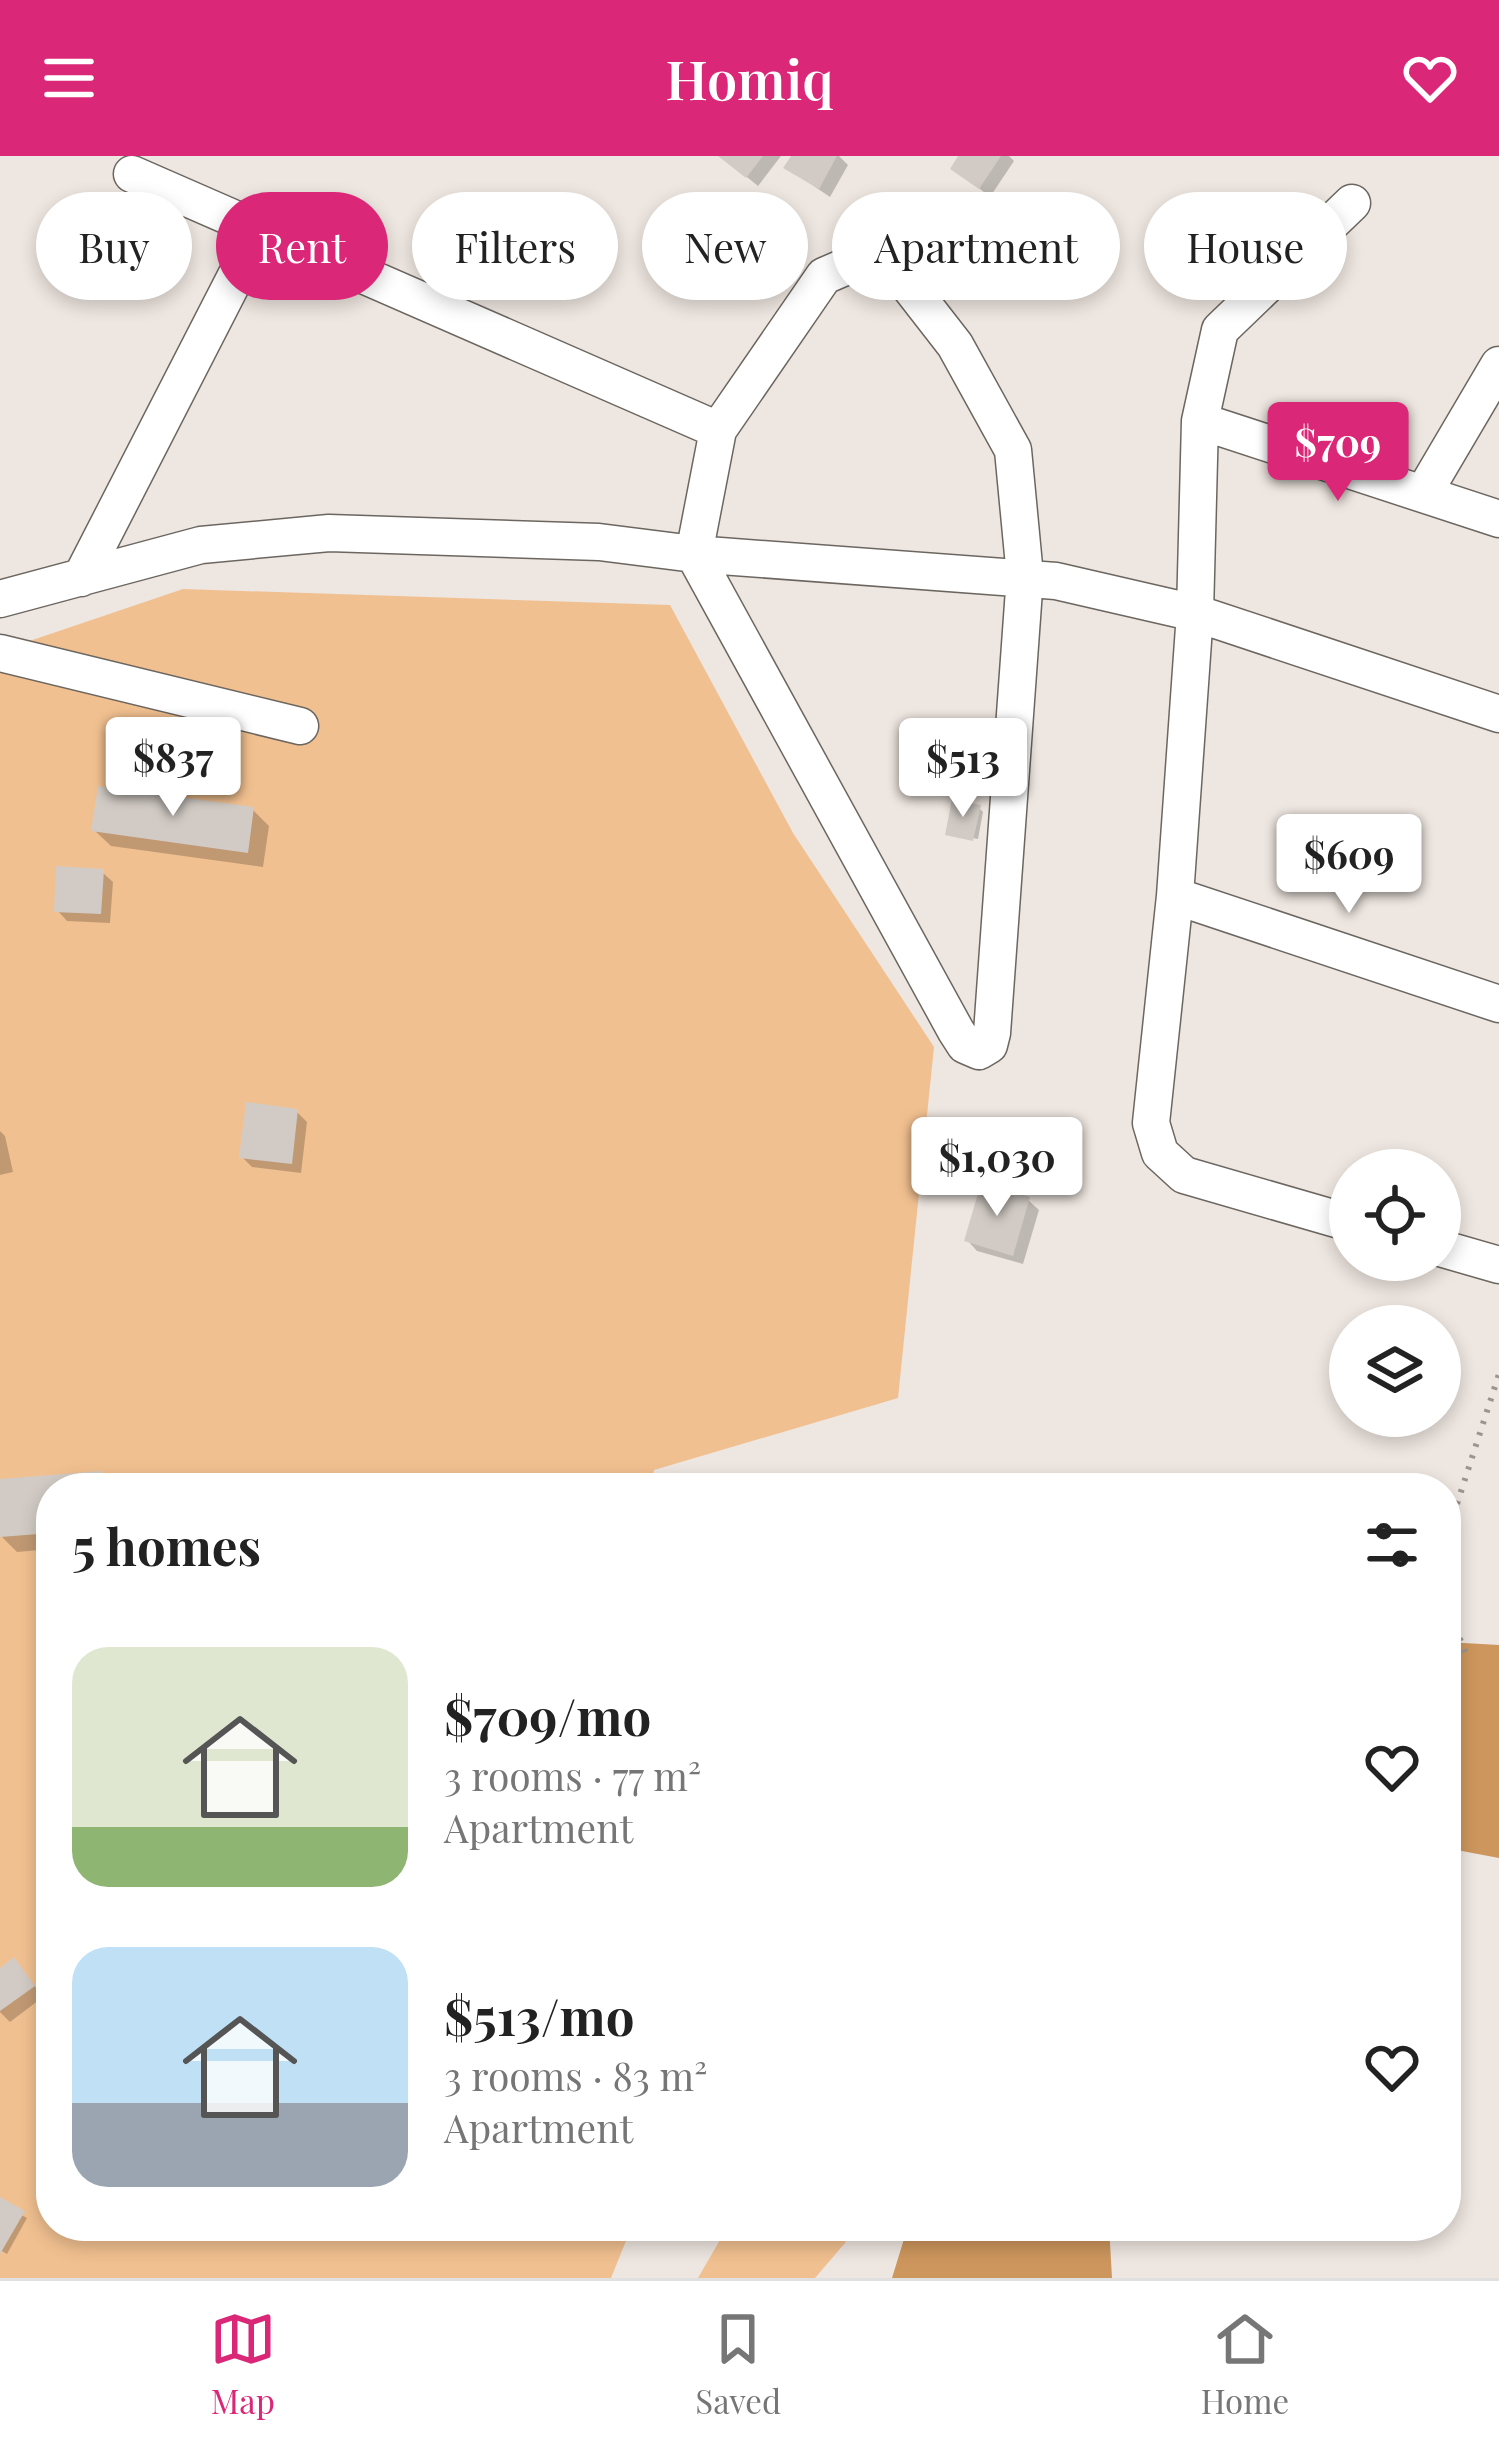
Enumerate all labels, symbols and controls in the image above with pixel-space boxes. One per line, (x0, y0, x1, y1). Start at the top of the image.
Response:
text: Homiq (665, 42, 834, 114)
icon: menu (36, 45, 102, 111)
icon: heart (1397, 45, 1463, 111)
chip: Buy (36, 192, 192, 300)
chip: Rent (216, 192, 388, 300)
chip: Filters (412, 192, 618, 300)
chip: New (642, 192, 808, 300)
chip: Apartment (832, 192, 1120, 300)
chip: House (1144, 192, 1347, 300)
pin: $709 (1267, 402, 1409, 504)
text: $709 (1295, 415, 1381, 467)
pin: $837 (102, 717, 244, 819)
pin: $513 (892, 718, 1034, 820)
text: $837 (133, 730, 213, 782)
text: $513 (926, 731, 1000, 783)
pin: $609 (1278, 814, 1420, 916)
text: $609 (1304, 827, 1395, 879)
pin: $1,030 (899, 1117, 1095, 1219)
text: $1,030 (938, 1130, 1056, 1182)
map controls (1329, 1149, 1461, 1437)
button: locate (1329, 1149, 1461, 1281)
button: layers (1329, 1305, 1461, 1437)
text: 5 homes (72, 1511, 261, 1579)
icon: filters (1359, 1512, 1425, 1578)
text: $709/mo (444, 1681, 651, 1749)
icon: home (168, 1695, 312, 1839)
icon: heart (1359, 1734, 1425, 1800)
text: 3 rooms · 77 m² (444, 1749, 701, 1801)
text: Apartment (444, 1801, 633, 1853)
text: $513/mo (444, 1981, 635, 2049)
icon: home (168, 1995, 312, 2139)
icon: heart (1359, 2034, 1425, 2100)
text: 3 rooms · 83 m² (444, 2049, 707, 2101)
text: Apartment (444, 2101, 633, 2153)
tab: Map (210, 2306, 276, 2422)
tab: Saved (695, 2306, 781, 2422)
tab: Home (1201, 2306, 1289, 2422)

